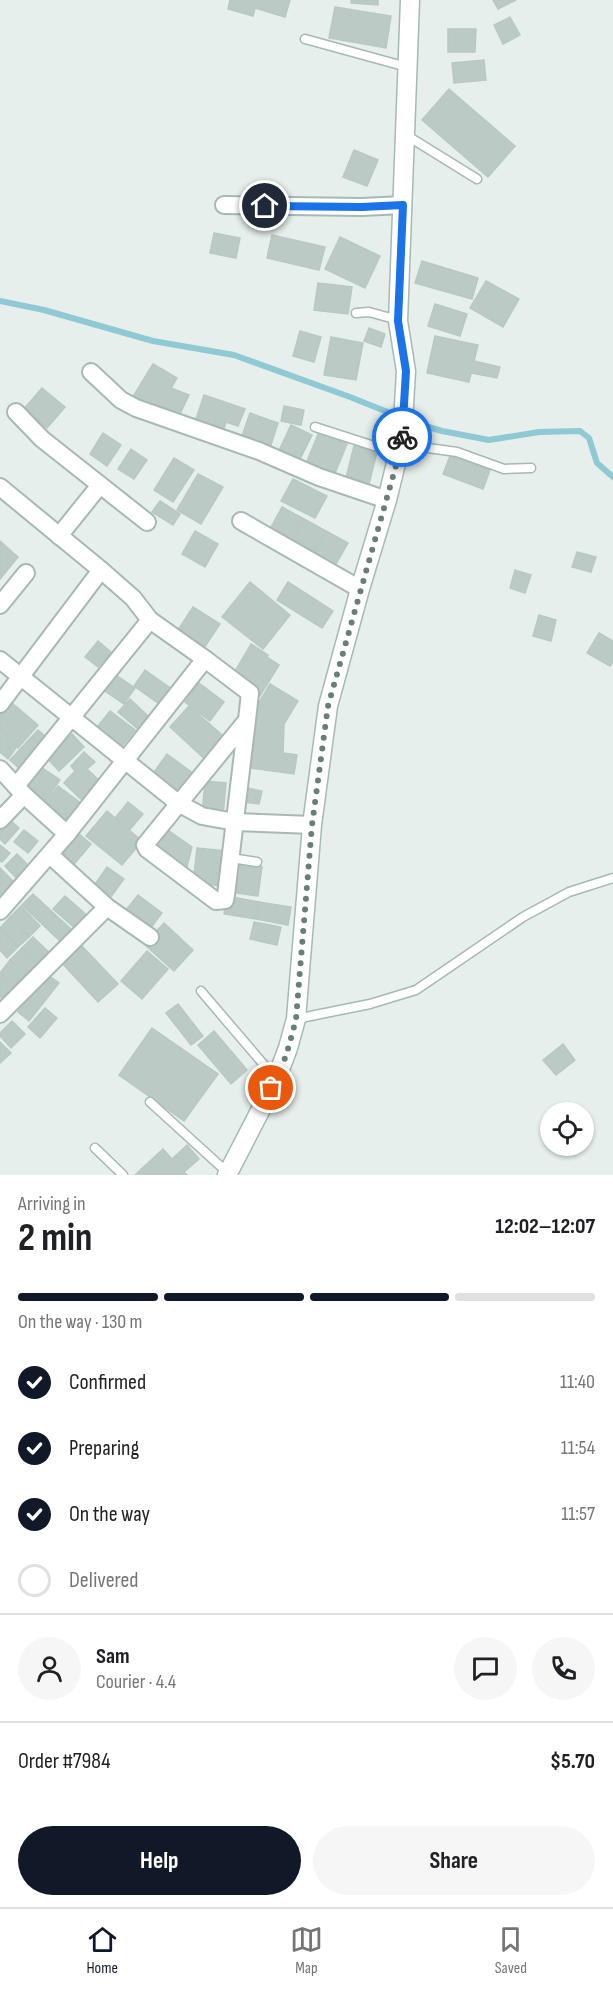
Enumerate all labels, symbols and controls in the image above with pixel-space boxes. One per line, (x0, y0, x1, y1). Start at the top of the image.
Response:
pin (239, 180, 290, 231)
icon: home (248, 189, 281, 222)
courier (372, 407, 432, 467)
icon: bike (386, 421, 419, 454)
pin (245, 1062, 296, 1113)
icon: bag (254, 1071, 287, 1104)
map controls (540, 1102, 594, 1156)
button: locate (540, 1102, 594, 1156)
text: Arriving in (18, 1192, 86, 1216)
text: 12:02–12:07 (495, 1213, 595, 1240)
text: 2 min (18, 1215, 92, 1262)
text: On the way · 130 m (18, 1310, 142, 1334)
icon: check (18, 1366, 51, 1399)
text: Confirmed (69, 1369, 146, 1396)
text: 11:40 (560, 1370, 595, 1394)
icon: check (18, 1432, 51, 1465)
text: Preparing (69, 1435, 139, 1462)
text: 11:54 (561, 1436, 595, 1460)
icon: check (18, 1498, 51, 1531)
text: On the way (69, 1501, 150, 1528)
text: 11:57 (561, 1502, 595, 1526)
text: Delivered (69, 1567, 138, 1594)
button: person (18, 1637, 81, 1700)
button: chat (454, 1637, 517, 1700)
button: phone (532, 1637, 595, 1700)
text: Sam (96, 1643, 130, 1670)
text: Courier · 4.4 (96, 1670, 176, 1694)
text: Order #7984 (18, 1748, 110, 1775)
text: $5.70 (550, 1748, 595, 1775)
button: Help (18, 1826, 301, 1895)
button: Share (313, 1826, 595, 1895)
tab: Home (86, 1923, 119, 1978)
tab: Map (290, 1923, 323, 1978)
tab: Saved (494, 1923, 527, 1978)

